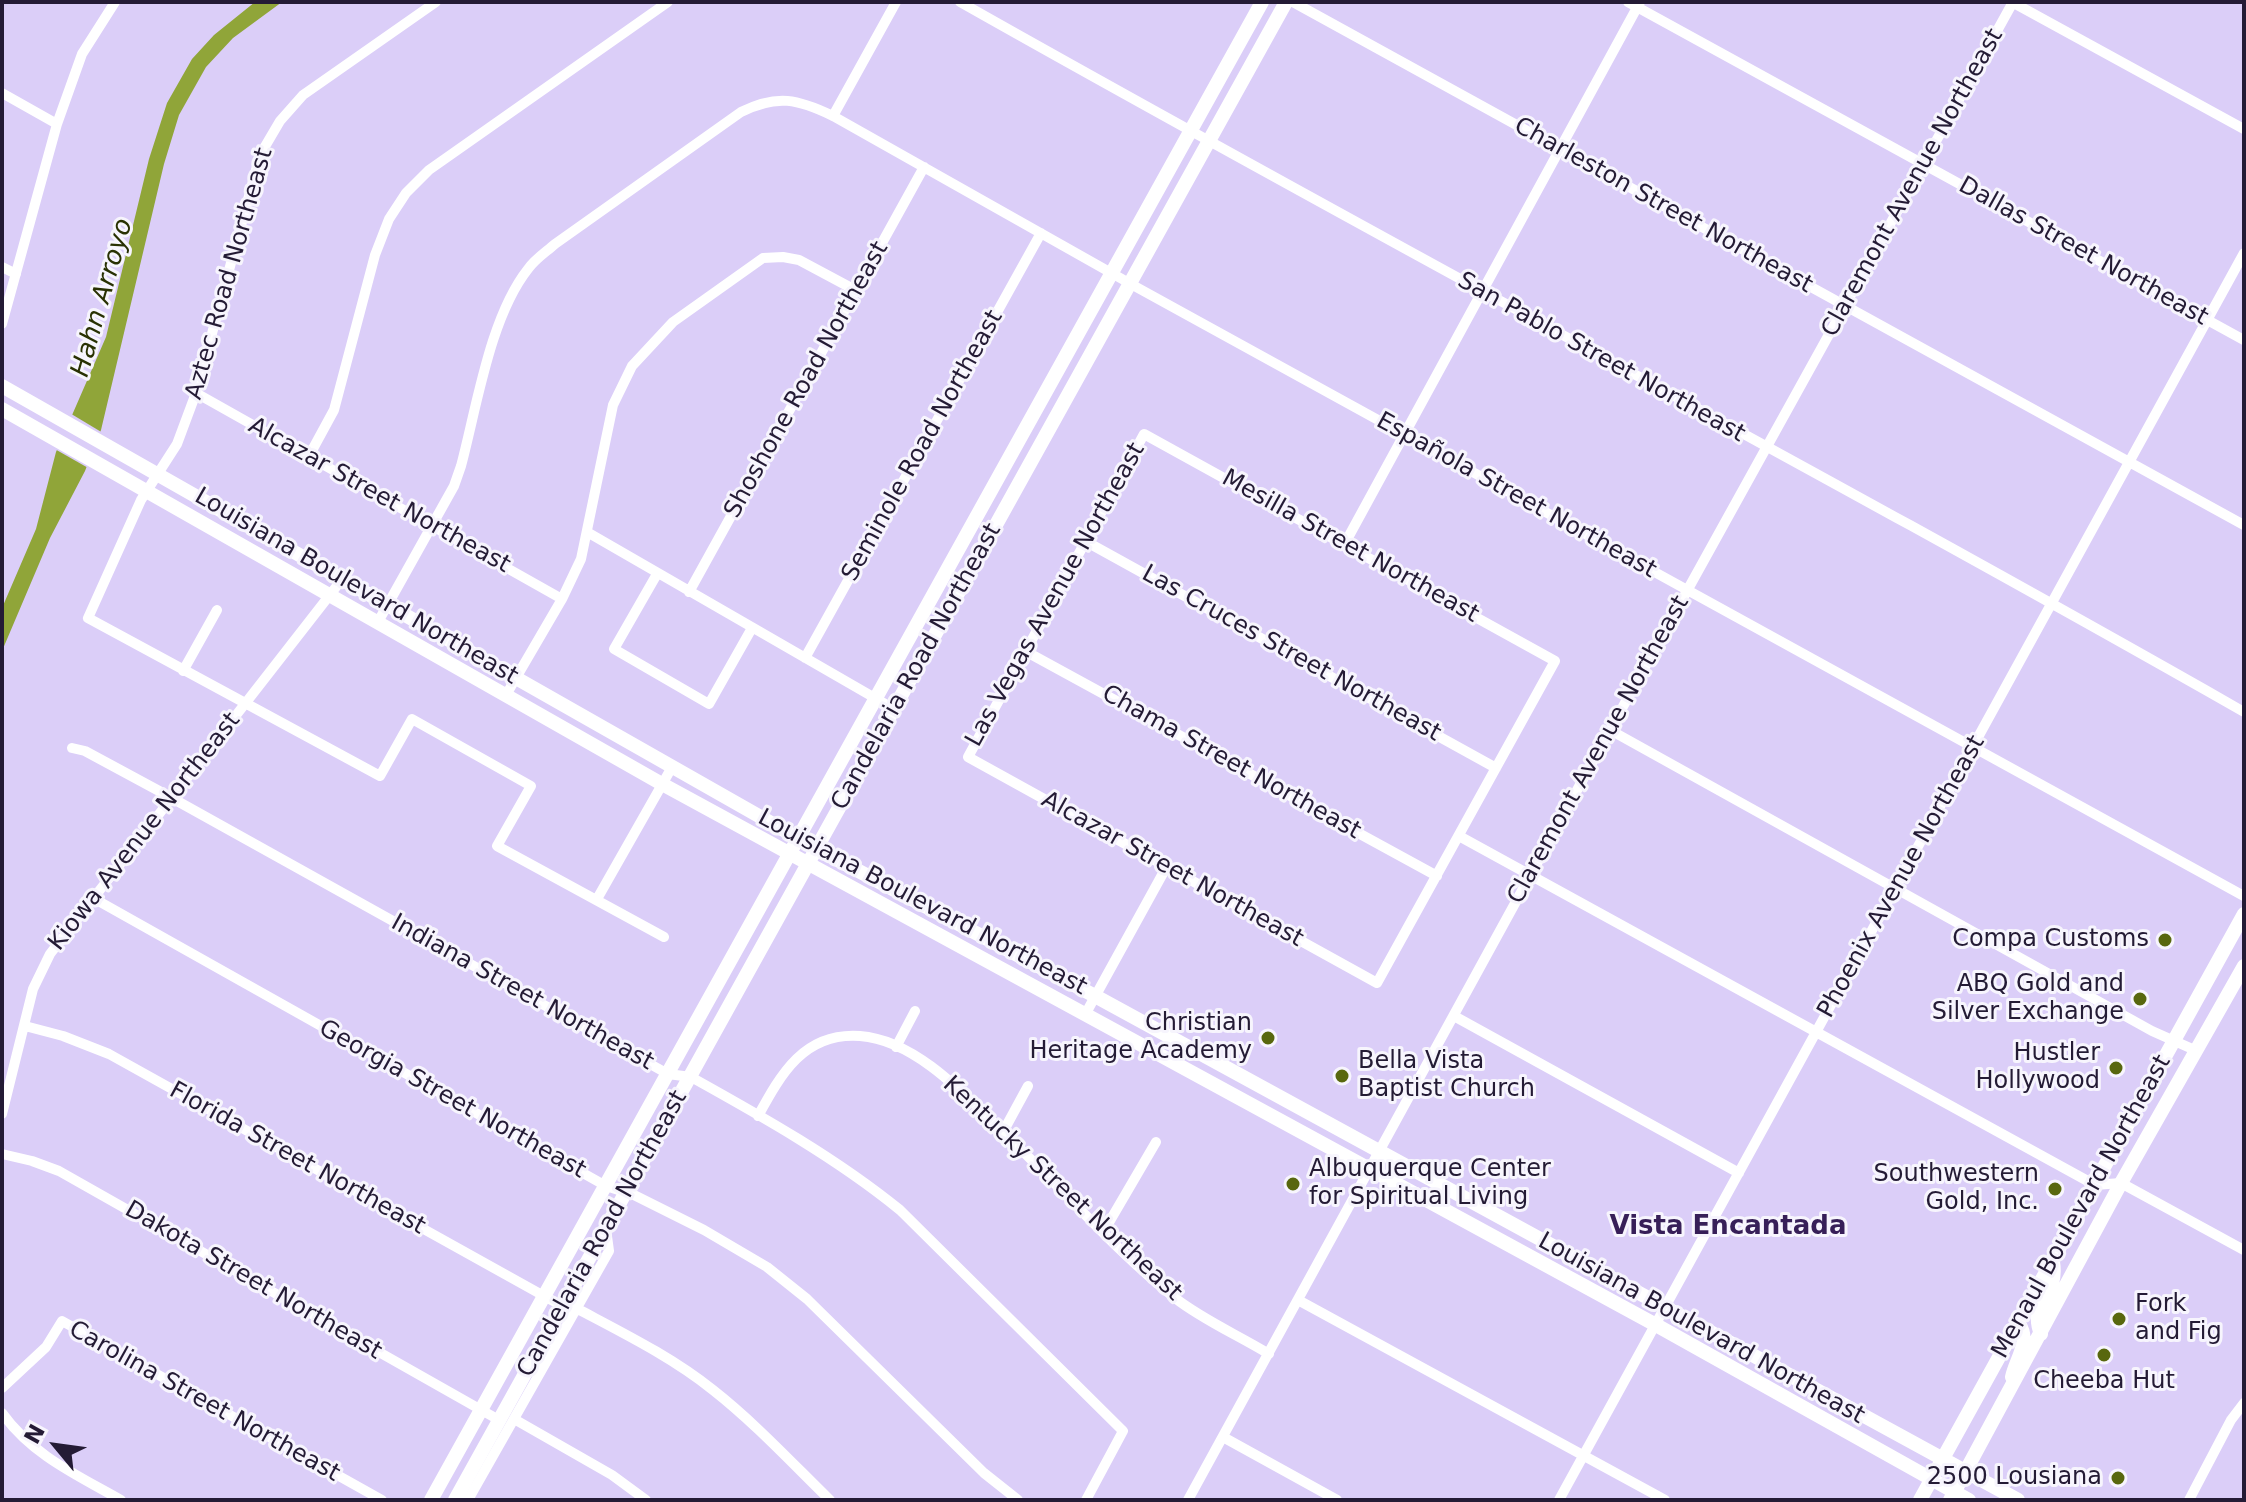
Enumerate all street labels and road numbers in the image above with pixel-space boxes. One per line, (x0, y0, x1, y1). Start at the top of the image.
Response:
street label: Claremont Avenue Northeast (1816, 24, 2010, 342)
street label: Charleston Street Northeast (1509, 112, 1817, 300)
street label: Aztec Road Northeast (180, 145, 280, 403)
street label: Dallas Street Northeast (1953, 171, 2213, 333)
street label: Shoshone Road Northeast (719, 237, 895, 523)
street label: San Pablo Street Northeast (1452, 267, 1750, 449)
street label: Seminole Road Northeast (836, 305, 1010, 587)
street label: Española Street Northeast (1371, 407, 1661, 585)
street label: Alcazar Street Northeast (243, 412, 515, 580)
street label: Las Vegas Avenue Northeast (960, 438, 1152, 752)
street label: Mesilla Street Northeast (1216, 464, 1484, 630)
street label: Louisiana Boulevard Northeast (189, 482, 523, 692)
street label: Candelaria Road Northeast (826, 519, 1008, 815)
street label: Las Cruces Street Northeast (1137, 560, 1445, 748)
street label: Claremont Avenue Northeast (1502, 591, 1696, 909)
street label: Chama Street Northeast (1097, 680, 1365, 846)
street label: Kiowa Avenue Northeast (43, 707, 247, 957)
street label: Phoenix Avenue Northeast (1812, 731, 1992, 1023)
street label: Alcazar Street Northeast (1036, 786, 1308, 954)
street label: Louisiana Boulevard Northeast (753, 804, 1091, 1002)
street label: Indiana Street Northeast (386, 909, 658, 1077)
street label: Georgia Street Northeast (313, 1014, 591, 1186)
street label: Menaul Boulevard Northeast (1986, 1050, 2178, 1364)
street label: Kentucky Street Northeast (937, 1071, 1187, 1307)
street label: Florida Street Northeast (164, 1077, 430, 1241)
street label: Candelaria Road Northeast (512, 1086, 694, 1382)
street label: Dakota Street Northeast (119, 1196, 387, 1366)
street label: Louisiana Boulevard Northeast (1533, 1227, 1869, 1431)
street label: Carolina Street Northeast (63, 1315, 345, 1489)

